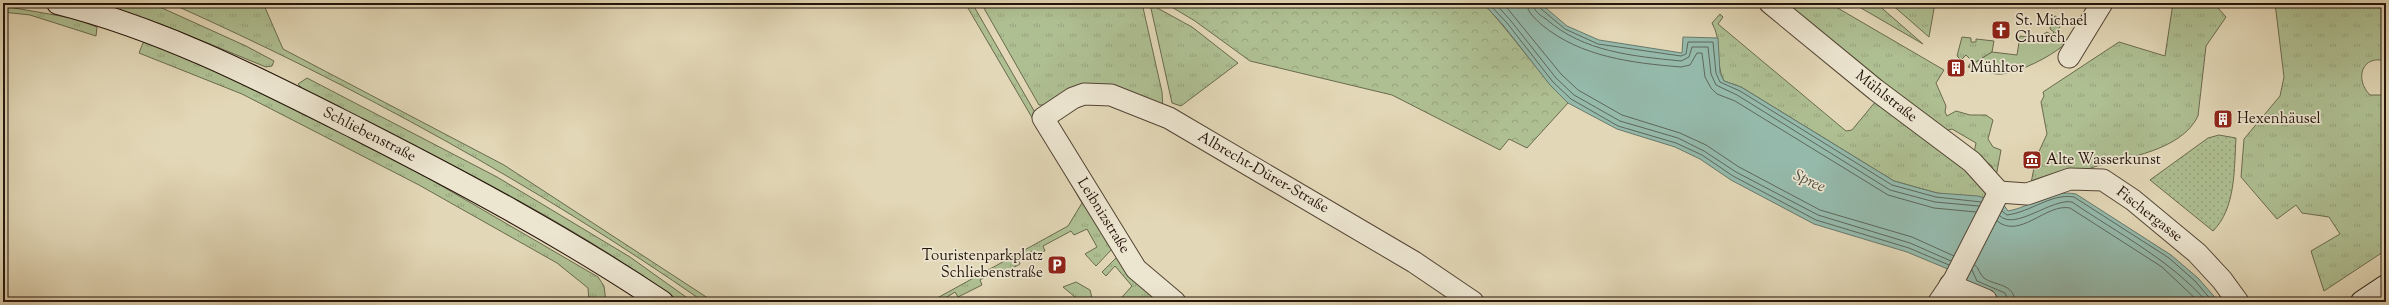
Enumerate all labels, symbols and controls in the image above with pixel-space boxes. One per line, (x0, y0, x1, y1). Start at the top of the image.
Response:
place label: St. Michael Church (2015, 11, 2087, 49)
church icon: St. Michael Church (1990, 19, 2012, 41)
building icon: Mühltor (1945, 57, 1967, 79)
place label: Mühltor (1970, 58, 2024, 79)
street label: Mühlstraße (1851, 66, 1921, 128)
street label: Schliebenstraße (319, 102, 419, 168)
building icon: Hexenhäusel (2212, 108, 2234, 130)
place label: Hexenhäusel (2237, 109, 2321, 130)
street label: Albrecht-Dürer-Straße (1194, 127, 1332, 219)
museum icon: Alte Wasserkunst (2021, 149, 2043, 171)
place label: Alte Wasserkunst (2046, 150, 2161, 171)
water label: Spree (1789, 165, 1829, 199)
street label: Leibnizstraße (1071, 174, 1135, 258)
street label: Fischergasse (2111, 182, 2187, 248)
place label: Touristenparkplatz Schliebenstraße (922, 246, 1043, 284)
parking icon: Touristenparkplatz Schliebenstraße (1046, 254, 1068, 276)

